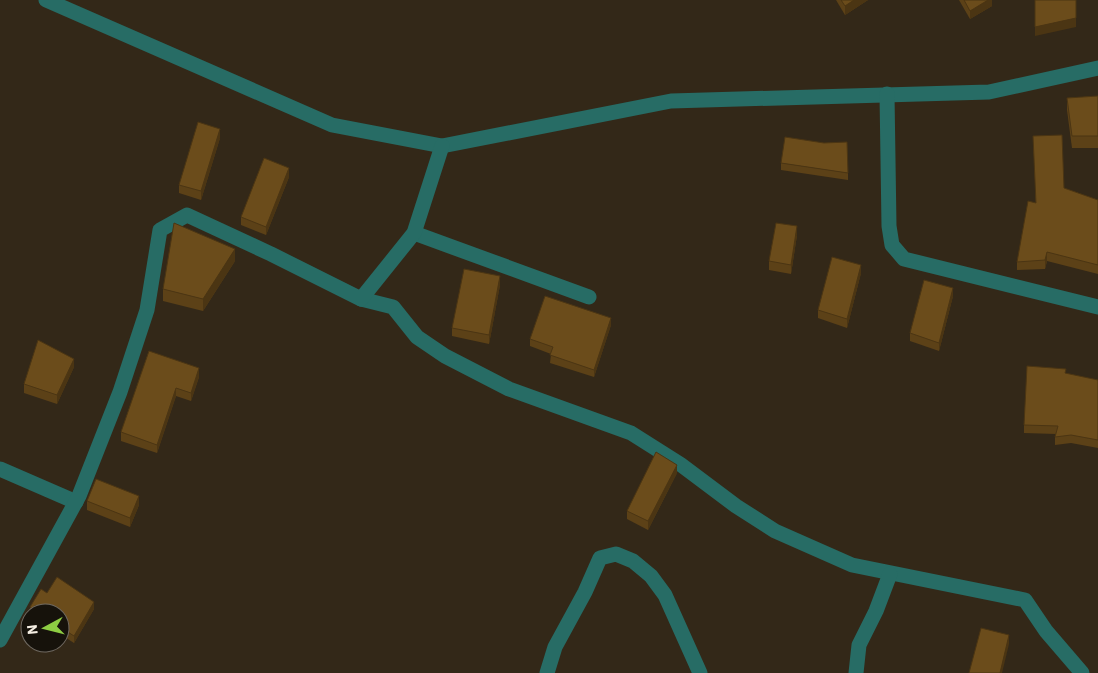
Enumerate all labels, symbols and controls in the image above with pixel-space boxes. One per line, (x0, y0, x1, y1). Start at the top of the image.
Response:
north arrow (20, 603, 70, 653)
text: N (23, 623, 42, 636)

